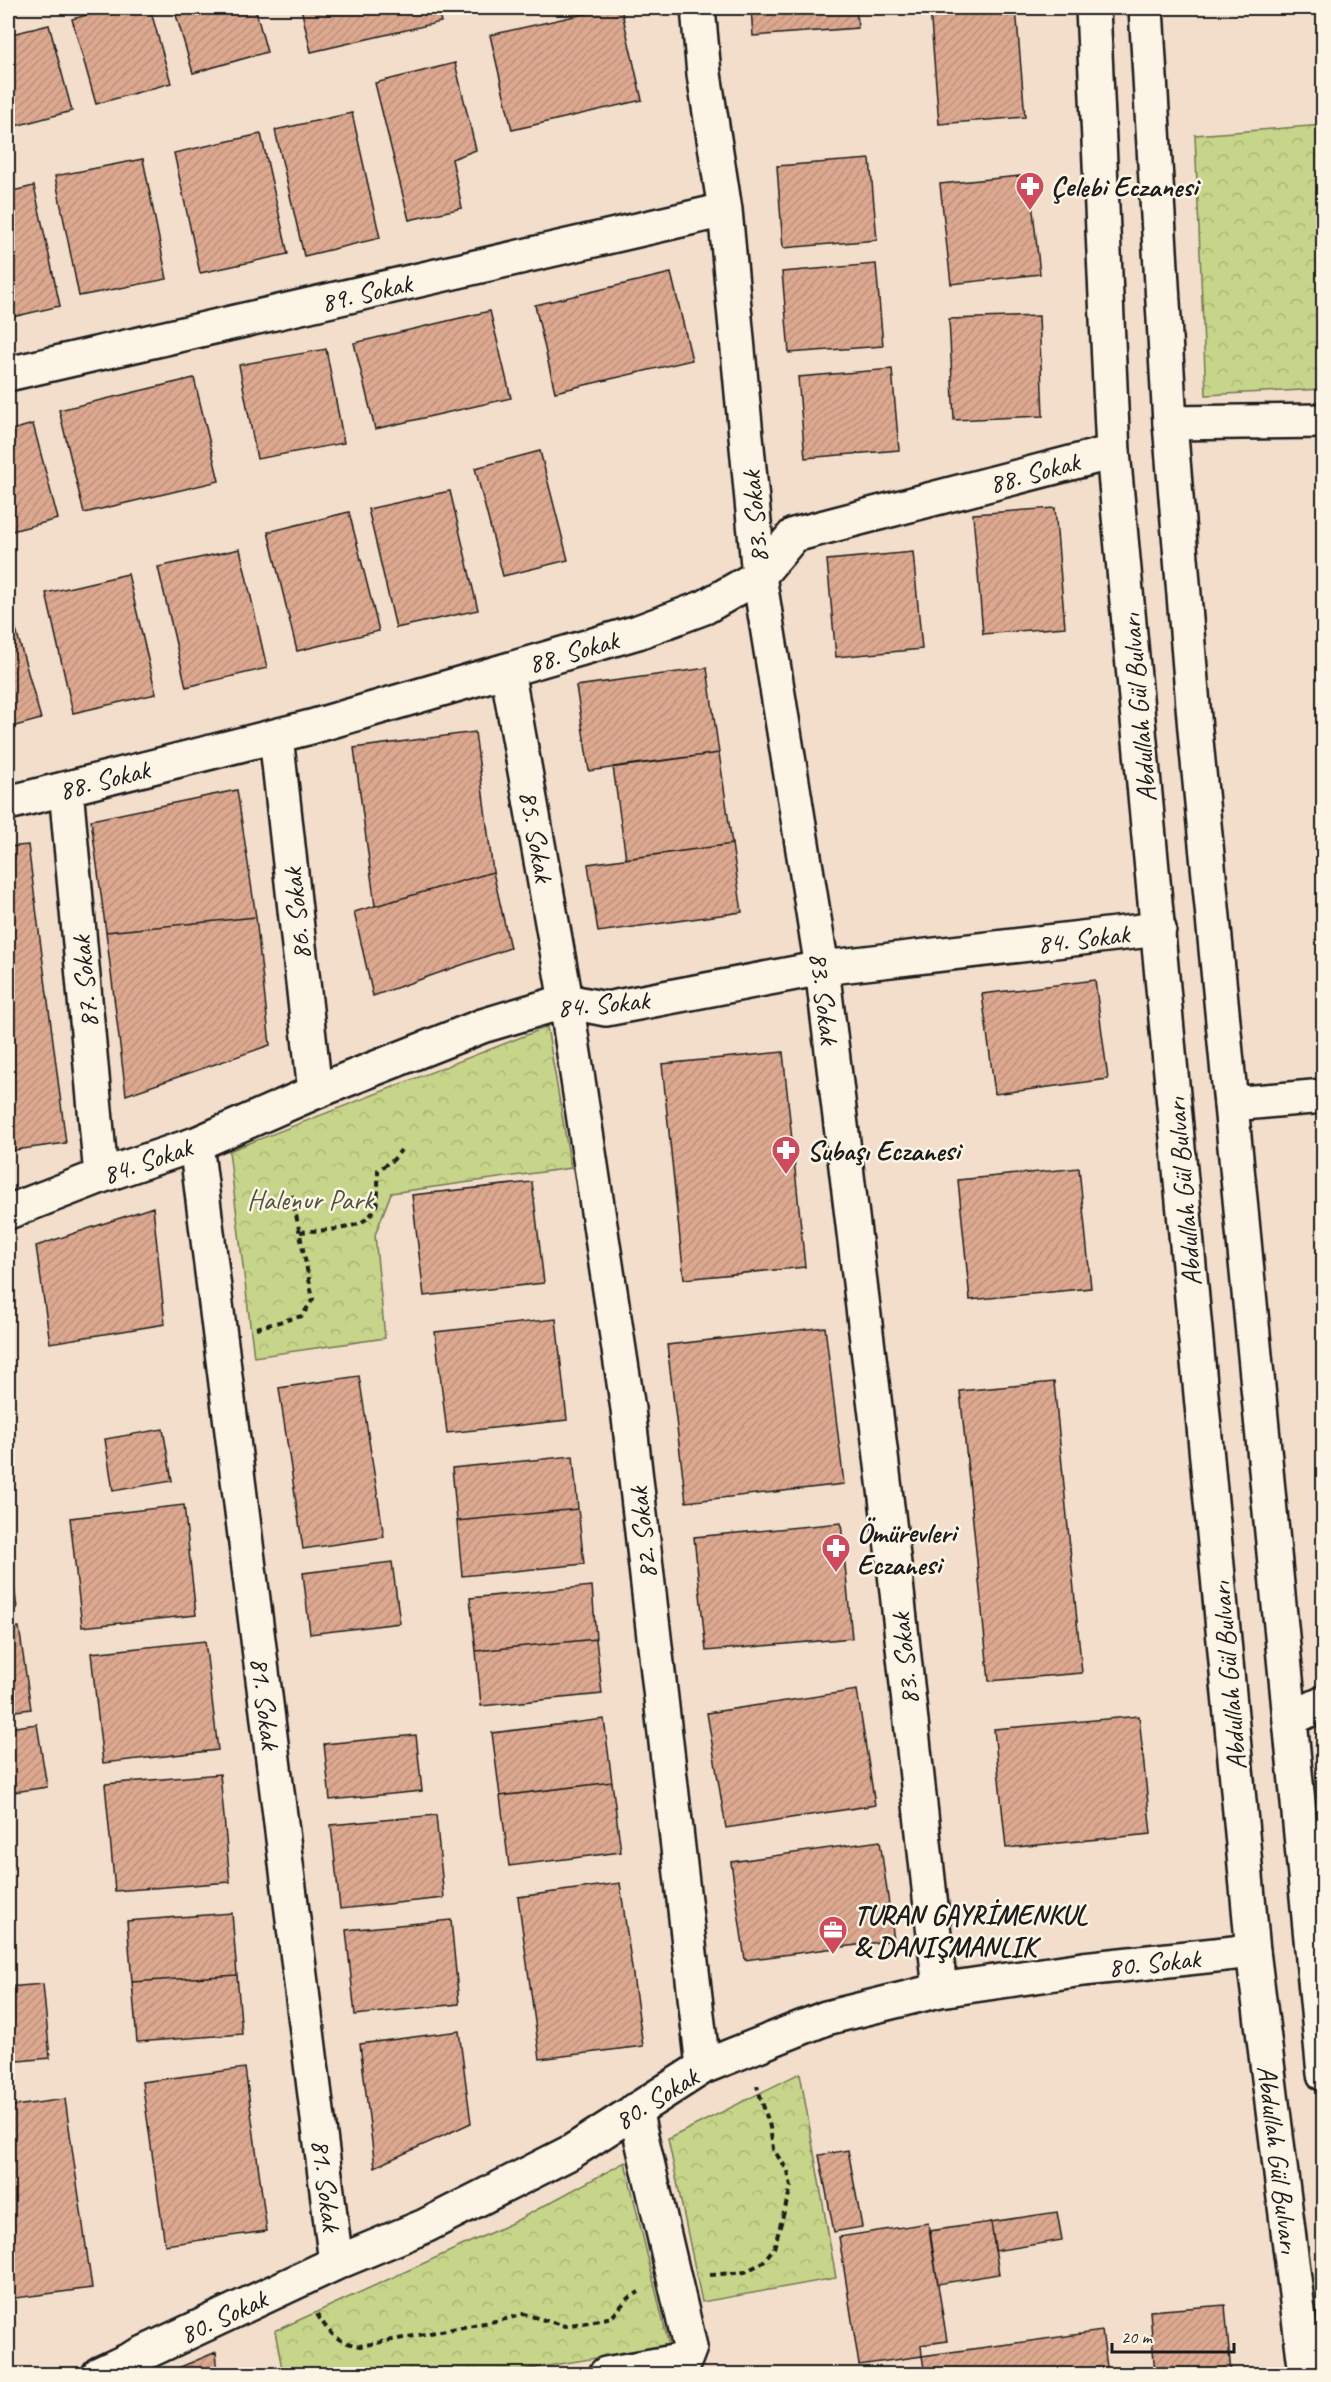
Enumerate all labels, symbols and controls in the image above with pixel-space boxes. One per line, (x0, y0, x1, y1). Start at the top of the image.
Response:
place label: Çelebi Eczanesi (1051, 169, 1201, 204)
pharmacy icon: Çelebi Eczanesi (1014, 170, 1046, 212)
street label: 89. Sokak (317, 265, 417, 320)
street label: 88. Sokak (985, 443, 1085, 501)
street label: 83. Sokak (733, 468, 776, 565)
street label: Abdullah Gül Bulvarı (1113, 611, 1164, 803)
street label: 88. Sokak (524, 621, 624, 681)
street label: 88. Sokak (55, 751, 155, 808)
street label: 85. Sokak (511, 788, 562, 886)
street label: 86. Sokak (274, 864, 319, 962)
street label: 84. Sokak (1035, 915, 1133, 961)
street label: 87. Sokak (63, 933, 106, 1030)
street label: 83. Sokak (802, 950, 848, 1048)
street label: 84. Sokak (555, 982, 652, 1025)
street label: Abdullah Gül Bulvarı (1158, 1095, 1209, 1287)
street label: 84. Sokak (98, 1128, 198, 1192)
place label: Subaşı Eczanesi (807, 1133, 963, 1168)
pharmacy icon: Subaşı Eczanesi (770, 1134, 802, 1176)
park label: Halenur Park (247, 1182, 375, 1217)
street label: 82. Sokak (620, 1483, 665, 1581)
place label: Ömürevleri Eczanesi (857, 1515, 959, 1582)
pharmacy icon: Ömürevleri Eczanesi (820, 1532, 852, 1574)
street label: Abdullah Gül Bulvarı (1203, 1579, 1254, 1771)
street label: 83. Sokak (882, 1609, 927, 1707)
street label: 81. Sokak (243, 1655, 289, 1753)
place label: TURAN GAYRİMENKUL & DANIŞMANLIK (854, 1897, 1089, 1964)
office icon: TURAN GAYRİMENKUL & DANIŞMANLIK (817, 1914, 849, 1956)
street label: 80. Sokak (1106, 1940, 1204, 1985)
street label: 80. Sokak (608, 2058, 706, 2138)
street label: Abdullah Gül Bulvarı (1250, 2063, 1308, 2257)
street label: 81. Sokak (304, 2137, 350, 2235)
street label: 80. Sokak (174, 2280, 274, 2352)
scale bar (1112, 2316, 1234, 2354)
text: 20 m (1121, 2326, 1154, 2348)

